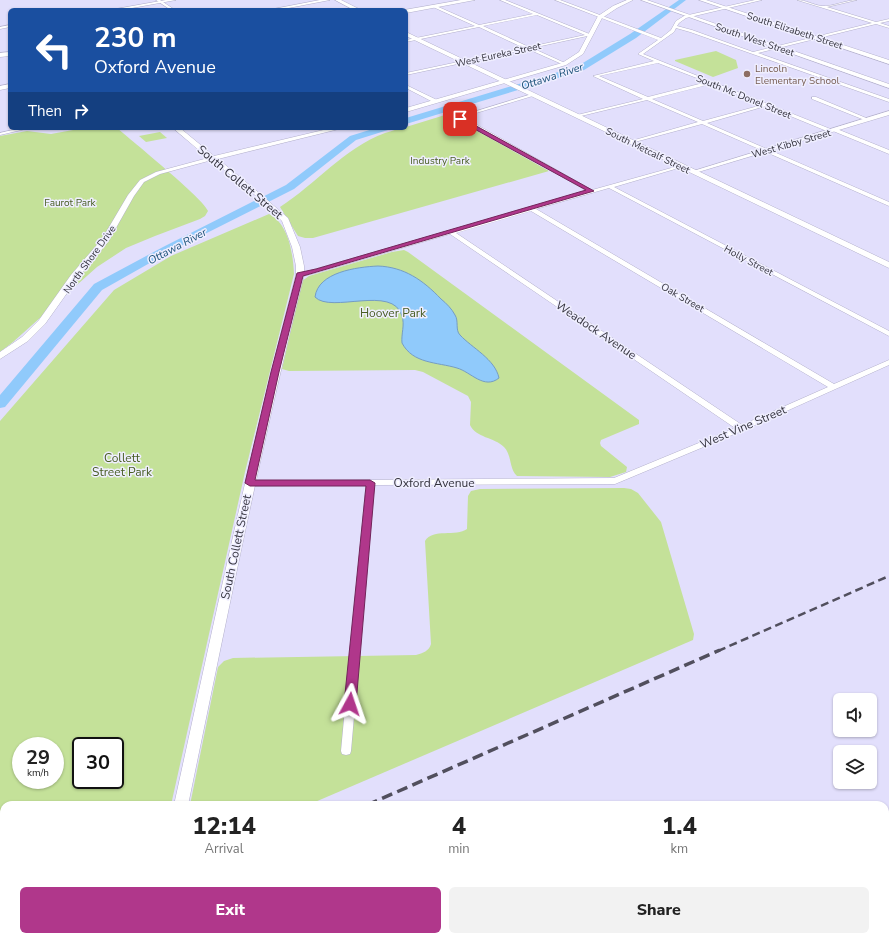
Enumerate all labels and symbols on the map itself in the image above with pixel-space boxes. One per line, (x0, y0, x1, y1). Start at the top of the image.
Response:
street label: South Elizabeth Street (745, 9, 845, 53)
street label: South West Street (713, 20, 797, 60)
street label: West Eureka Street (454, 39, 543, 71)
water label: Ottawa River (519, 59, 586, 94)
place label: Lincoln Elementary School (755, 62, 840, 88)
marker: Lincoln Elementary School (742, 69, 752, 79)
street label: South Mc Donel Street (694, 71, 794, 123)
pin (443, 102, 477, 136)
street label: South Metcalf Street (603, 124, 693, 178)
street label: West Kibby Street (750, 126, 833, 162)
street label: South Collett Street (194, 142, 287, 223)
park label: Industry Park (410, 154, 471, 168)
park label: Faurot Park (44, 196, 97, 210)
street label: North Shore Drive (60, 223, 119, 296)
water label: Ottawa River (145, 224, 210, 268)
street label: Holly Street (721, 242, 776, 280)
street label: Oak Street (658, 280, 707, 316)
street label: Weadock Avenue (552, 297, 640, 363)
park label: Hoover Park (360, 305, 427, 321)
street label: West Vine Street (698, 401, 789, 452)
park label: Collett Street Park (92, 450, 153, 480)
street label: Oxford Avenue (393, 475, 475, 491)
street label: South Collett Street (217, 492, 255, 601)
position arrow (329, 683, 371, 725)
speed limit sign: 30 (72, 737, 124, 789)

